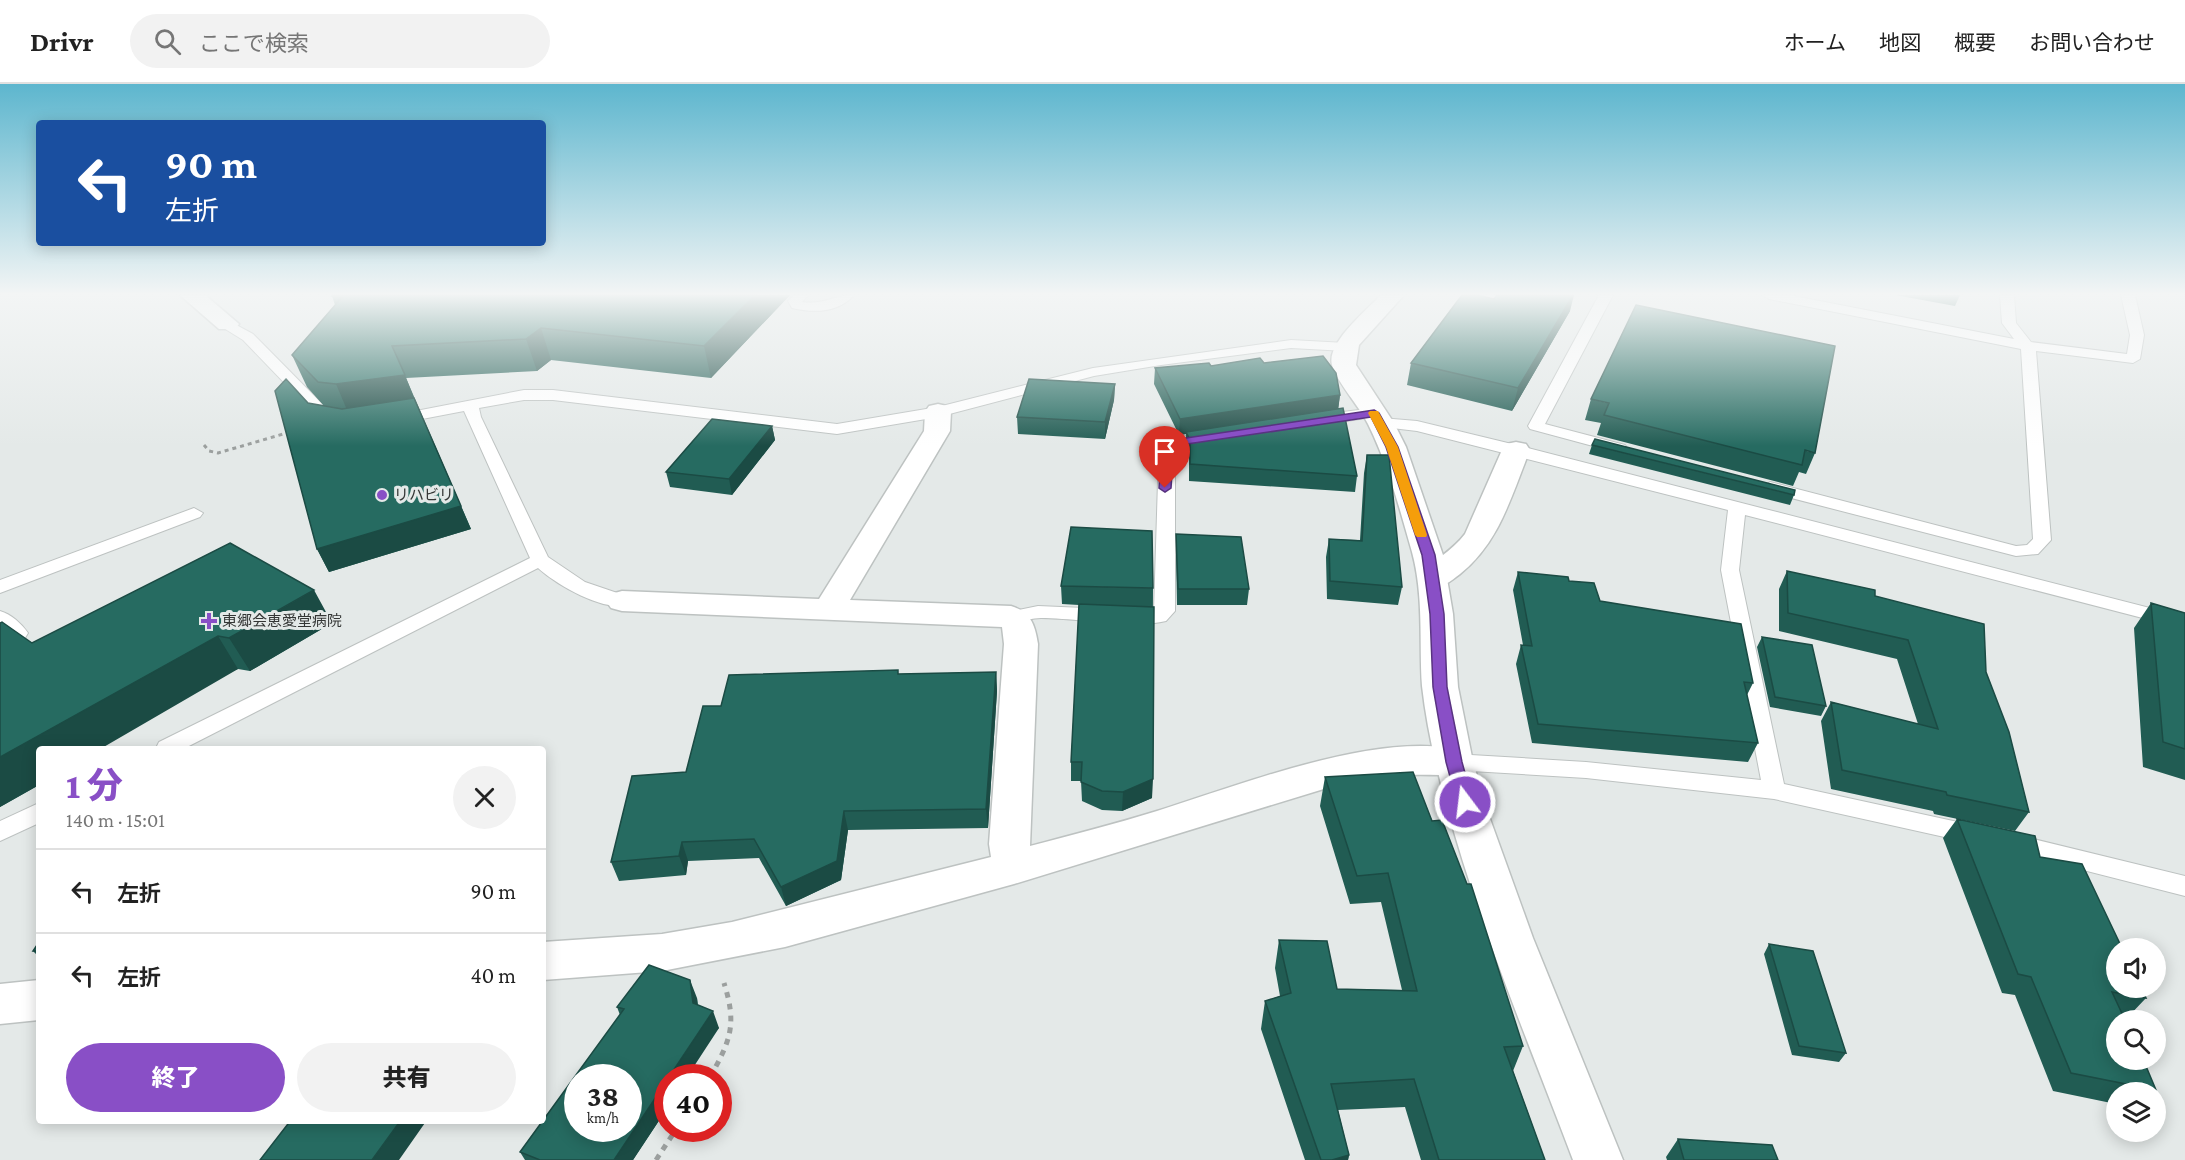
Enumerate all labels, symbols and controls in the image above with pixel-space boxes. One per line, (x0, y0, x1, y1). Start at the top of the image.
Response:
search box (130, 14, 550, 68)
icon: search (151, 25, 184, 58)
text: Drivr (30, 26, 94, 57)
text: ここで検索 (199, 31, 309, 56)
text: ホーム (1784, 31, 1846, 55)
text: 地図 (1879, 31, 1921, 55)
text: 概要 (1954, 31, 1996, 55)
text: お問い合わせ (2029, 31, 2155, 55)
text: 90 m (165, 140, 257, 187)
icon: left (66, 144, 144, 222)
text: 左折 (165, 196, 219, 226)
pin (1139, 426, 1190, 488)
icon: arrive (1148, 435, 1181, 468)
place label: リハビリ (394, 487, 454, 503)
marker: リハビリ (375, 488, 389, 502)
marker: 東郷会恵愛堂病院 (200, 612, 218, 630)
place label: 東郷会恵愛堂病院 (222, 613, 342, 629)
text: 1 分 (66, 766, 123, 806)
button: close (453, 766, 516, 829)
position arrow (1433, 770, 1497, 834)
text: 140 m · 15:01 (66, 809, 165, 831)
icon: left (66, 875, 99, 908)
text: 90 m (471, 879, 516, 904)
text: 左折 (117, 881, 161, 906)
map controls (2106, 938, 2166, 1142)
button: sound (2106, 938, 2166, 998)
icon: left (66, 959, 99, 992)
text: 40 m (471, 963, 516, 988)
text: 左折 (117, 965, 161, 990)
button: search (2106, 1010, 2166, 1070)
button: 終了 (66, 1043, 285, 1112)
button: 共有 (297, 1043, 516, 1112)
speed limit sign: 40 (654, 1064, 732, 1142)
text: 38 (587, 1079, 619, 1112)
button: layers (2106, 1082, 2166, 1142)
text: km/h (587, 1110, 619, 1126)

